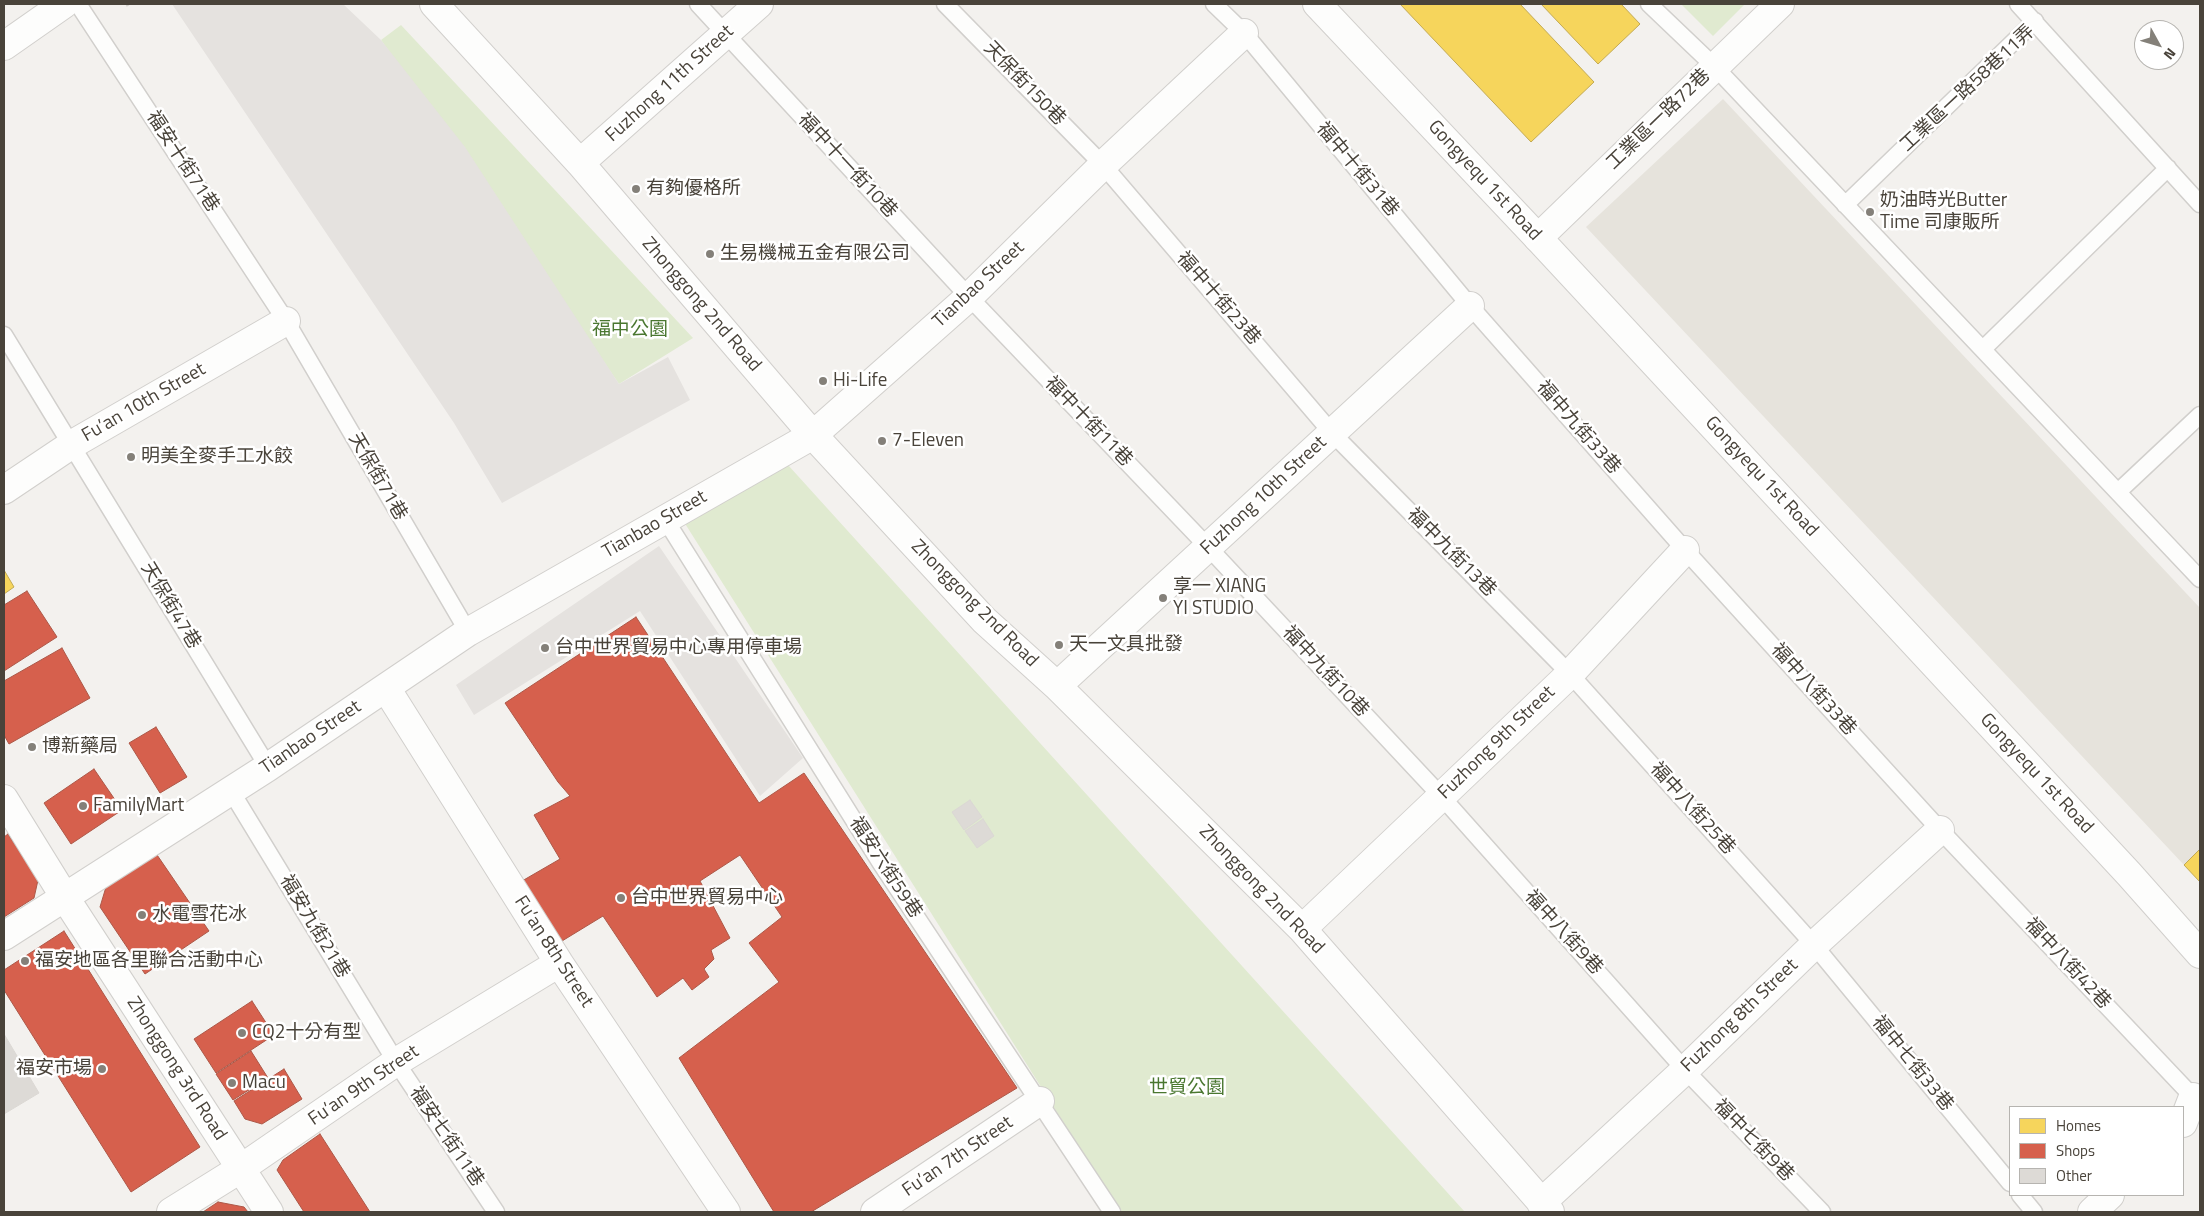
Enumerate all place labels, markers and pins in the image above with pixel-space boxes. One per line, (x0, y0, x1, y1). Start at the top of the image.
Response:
place label: 有夠優格所 (646, 178, 741, 200)
marker: 有夠優格所 (630, 183, 642, 195)
place label: 奶油時光Butter Time 司康販所 (1880, 190, 2007, 234)
marker: 奶油時光Butter Time 司康販所 (1864, 206, 1876, 218)
place label: 生易機械五金有限公司 (720, 243, 910, 265)
marker: 生易機械五金有限公司 (704, 248, 716, 260)
place label: Hi-Life (833, 370, 887, 392)
marker: Hi-Life (817, 375, 829, 387)
place label: 7-Eleven (892, 430, 964, 452)
marker: 7-Eleven (876, 435, 888, 447)
place label: 明美全麥手工水餃 (141, 446, 293, 468)
marker: 明美全麥手工水餃 (125, 451, 137, 463)
place label: 享一 XIANG YI STUDIO (1173, 576, 1266, 620)
marker: 享一 XIANG YI STUDIO (1157, 592, 1169, 604)
place label: 天一文具批發 (1069, 634, 1183, 656)
place label: 台中世界貿易中心專用停車場 (555, 637, 802, 659)
marker: 天一文具批發 (1053, 639, 1065, 651)
marker: 台中世界貿易中心專用停車場 (539, 642, 551, 654)
place label: 博新藥局 (42, 736, 118, 758)
marker: 博新藥局 (26, 741, 38, 753)
place label: FamilyMart (93, 795, 184, 817)
marker: FamilyMart (77, 800, 89, 812)
place label: 台中世界貿易中心 (631, 887, 783, 909)
marker: 台中世界貿易中心 (615, 892, 627, 904)
place label: 水電雪花冰 (152, 904, 247, 926)
marker: 水電雪花冰 (136, 909, 148, 921)
place label: 福安地區各里聯合活動中心 (35, 950, 263, 972)
marker: 福安地區各里聯合活動中心 (19, 955, 31, 967)
place label: CQ2十分有型 (252, 1022, 361, 1044)
marker: CQ2十分有型 (236, 1027, 248, 1039)
place label: 福安市場 (16, 1058, 92, 1080)
marker: 福安市場 (96, 1063, 108, 1075)
place label: Macu (242, 1072, 286, 1094)
marker: Macu (226, 1077, 238, 1089)

